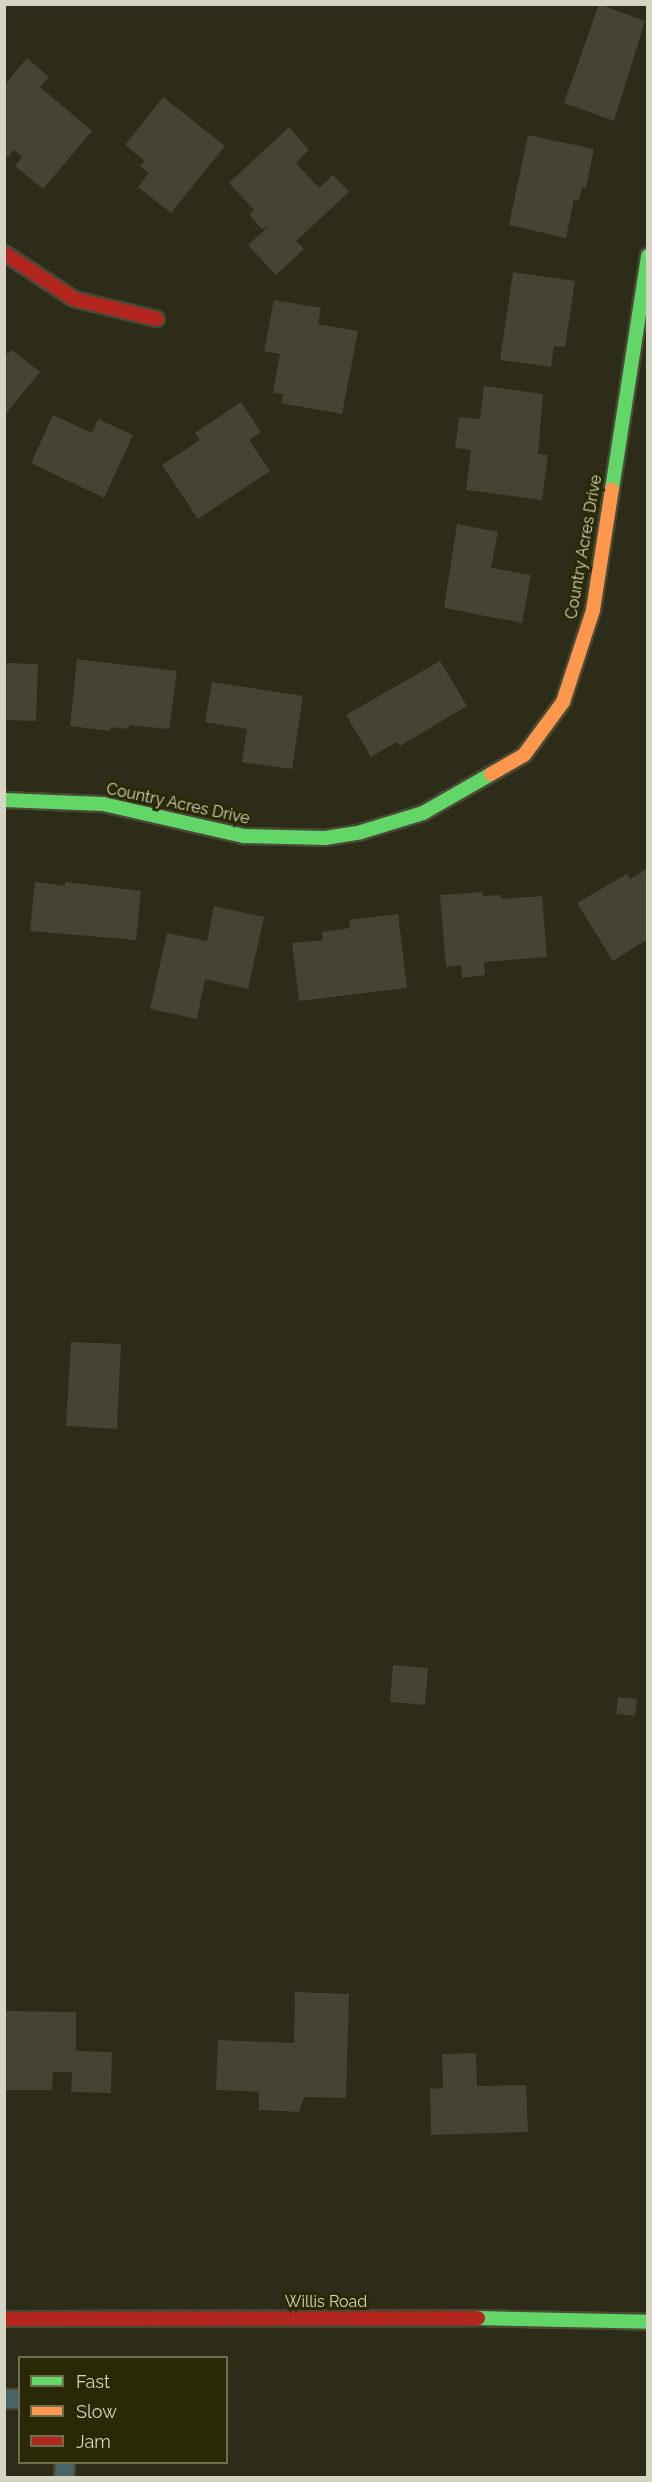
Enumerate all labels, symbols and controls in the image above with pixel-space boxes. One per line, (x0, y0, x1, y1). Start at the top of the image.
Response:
street label: Country Acres Drive (562, 473, 606, 621)
street label: Country Acres Drive (104, 779, 252, 829)
street label: Willis Road (285, 2292, 367, 2312)
legend (18, 2356, 228, 2464)
text: Fast (76, 2371, 110, 2392)
text: Slow (76, 2401, 117, 2422)
text: Jam (76, 2431, 111, 2452)

